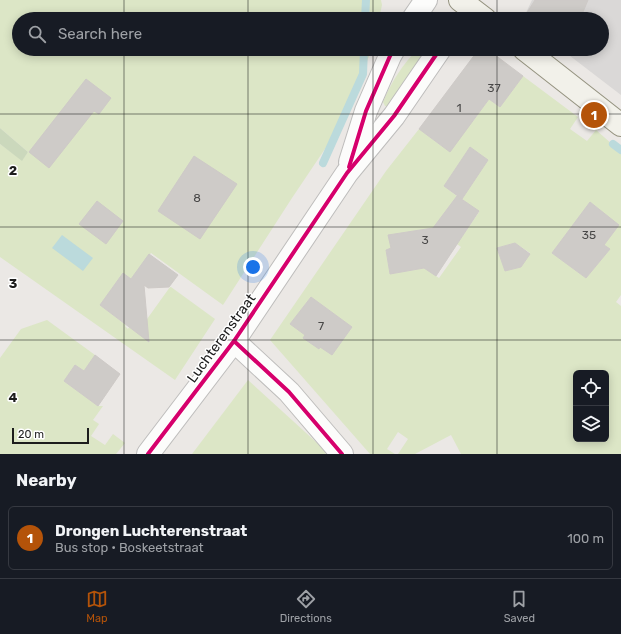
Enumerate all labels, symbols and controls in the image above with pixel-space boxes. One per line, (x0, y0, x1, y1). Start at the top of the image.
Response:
search box (12, 12, 609, 56)
icon: search (26, 23, 48, 45)
text: Search here (58, 25, 142, 43)
house number: 37 (487, 81, 501, 95)
pin: 1 (581, 100, 607, 130)
house number: 1 (456, 101, 462, 115)
text: 2 (9, 163, 17, 178)
house number: 8 (193, 191, 201, 205)
house number: 35 (582, 228, 596, 242)
house number: 3 (421, 233, 429, 247)
your location (243, 257, 263, 277)
text: 3 (9, 276, 18, 291)
street label: Luchterenstraat (183, 290, 260, 386)
house number: 7 (318, 319, 324, 333)
map controls (573, 370, 609, 442)
button: locate (573, 370, 609, 406)
text: 4 (9, 390, 18, 405)
button: layers (573, 406, 609, 442)
scale bar (12, 426, 89, 445)
text: 20 m (18, 428, 44, 441)
text: Nearby (16, 470, 77, 490)
text: Drongen Luchterenstraat (55, 522, 247, 540)
text: 1 (27, 531, 33, 546)
text: 100 m (567, 531, 604, 546)
text: Bus stop · Boskeetstraat (55, 540, 204, 555)
tab: Map (86, 588, 108, 625)
tab: Directions (280, 588, 332, 625)
tab: Saved (504, 588, 535, 625)

